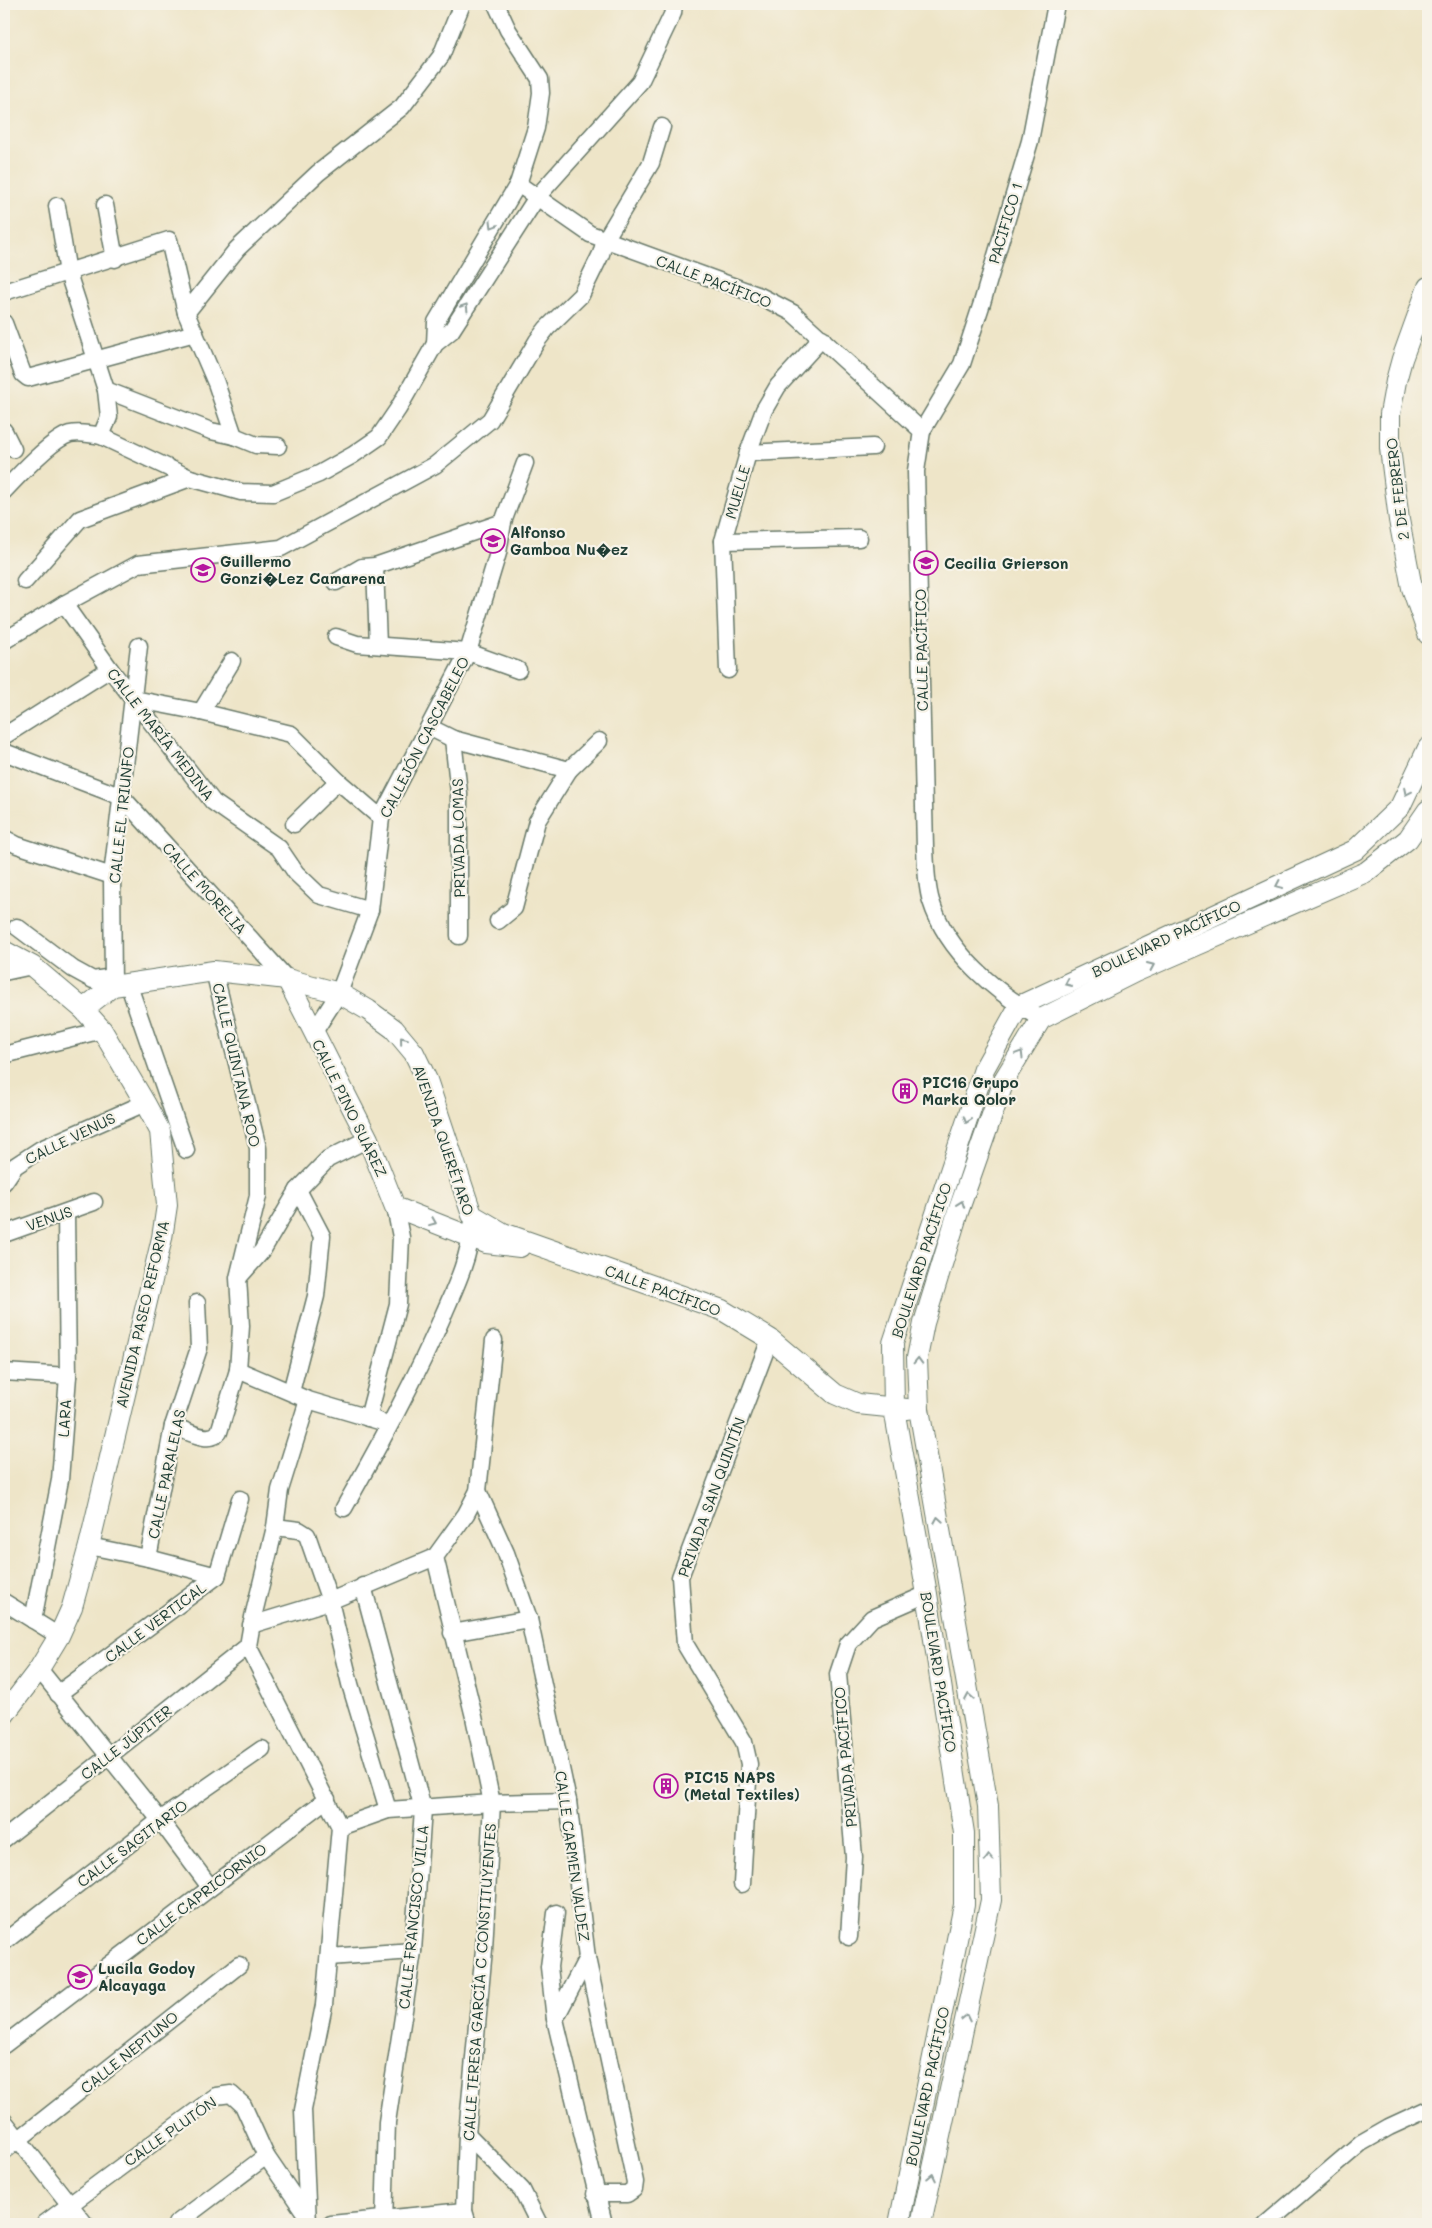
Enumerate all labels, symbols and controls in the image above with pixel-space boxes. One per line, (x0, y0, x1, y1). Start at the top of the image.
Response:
street label: PACIFICO 1 (983, 180, 1027, 266)
one-way arrow (489, 220, 499, 229)
street label: CALLE PACÍFICO (653, 250, 775, 312)
one-way arrow (459, 304, 469, 313)
street label: 2 DE FEBRERO (1381, 437, 1413, 541)
street label: MUELLE (720, 462, 754, 521)
place label: Alfonso Gamboa Nu�ez (510, 522, 629, 559)
school or university icon: Alfonso Gamboa Nu�ez (480, 528, 506, 554)
school or university icon: Cecilia Grierson (913, 550, 939, 576)
place label: Guillermo Gonzi�Lez Camarena (220, 551, 385, 588)
place label: Cecilia Grierson (944, 553, 1068, 573)
school or university icon: Guillermo Gonzi�Lez Camarena (190, 557, 216, 583)
street label: CALLE PACÍFICO (910, 588, 932, 711)
street label: CALLEJÓN CASCABELEO (375, 653, 473, 821)
street label: CALLE MARÍA MEDINA (103, 664, 219, 804)
street label: CALLE EL TRIUNFO (104, 745, 138, 884)
street label: PRIVADA LOMAS (447, 778, 469, 898)
one-way arrow (1403, 787, 1413, 796)
street label: CALLE MORELIA (158, 838, 252, 938)
one-way arrow (1275, 879, 1284, 889)
street label: BOULEVARD PACÍFICO (1088, 895, 1244, 981)
one-way arrow (1146, 961, 1155, 972)
one-way arrow (1064, 977, 1073, 987)
street label: CALLE QUINTANA ROO (208, 981, 266, 1149)
street label: CALLE PINO SUÁREZ (308, 1036, 392, 1180)
one-way arrow (401, 1037, 409, 1046)
one-way arrow (1014, 1050, 1024, 1059)
street label: AVENIDA QUERÉTARO (409, 1062, 479, 1218)
place label: PIC16 Grupo Marka Qolor (922, 1072, 1019, 1109)
building icon: PIC16 Grupo Marka Qolor (892, 1078, 918, 1104)
street label: CALLE VENUS (22, 1108, 118, 1168)
one-way arrow (963, 1115, 973, 1124)
street label: BOULEVARD PACÍFICO (886, 1180, 956, 1340)
street label: VENUS (23, 1201, 75, 1235)
one-way arrow (955, 1201, 965, 1209)
one-way arrow (428, 1216, 437, 1226)
street label: AVENIDA PASEO REFORMA (111, 1218, 173, 1410)
street label: CALLE PACÍFICO (602, 1260, 724, 1320)
one-way arrow (912, 1356, 923, 1364)
street label: LARA (53, 1398, 75, 1438)
street label: CALLE PARALELAS (143, 1407, 189, 1541)
street label: PRIVADA SAN QUINTÍN (673, 1414, 749, 1580)
one-way arrow (934, 1516, 944, 1524)
street label: CALLE VERTICAL (100, 1577, 210, 1667)
street label: BOULEVARD PACÍFICO (916, 1590, 962, 1754)
street label: PRIVADA PACÍFICO (829, 1686, 861, 1828)
one-way arrow (964, 1693, 974, 1701)
street label: CALLE JÚPITER (76, 1700, 176, 1784)
place label: PIC15 NAPS (Metal Textiles) (684, 1767, 800, 1804)
street label: CALLE CARMEN VALDEZ (551, 1769, 595, 1943)
building icon: PIC15 NAPS (Metal Textiles) (653, 1773, 679, 1799)
street label: CALLE SAGITARIO (73, 1795, 191, 1891)
street label: CALLE TERESA GARCÍA C CONSTITUYENTES (458, 1822, 500, 2142)
street label: CALLE FRANCISCO VILLA (393, 1824, 433, 2010)
street label: CALLE CAPRICORNIO (132, 1838, 270, 1950)
one-way arrow (984, 1854, 995, 1862)
place label: Lucila Godoy Alcayaga (98, 1958, 195, 1995)
school or university icon: Lucila Godoy Alcayaga (67, 1964, 93, 1990)
street label: BOULEVARD PACÍFICO (900, 2004, 954, 2168)
street label: CALLE NEPTUNO (76, 2006, 182, 2098)
one-way arrow (960, 2013, 971, 2022)
street label: CALLE PLUTÓN (120, 2092, 220, 2170)
one-way arrow (926, 2172, 937, 2181)

